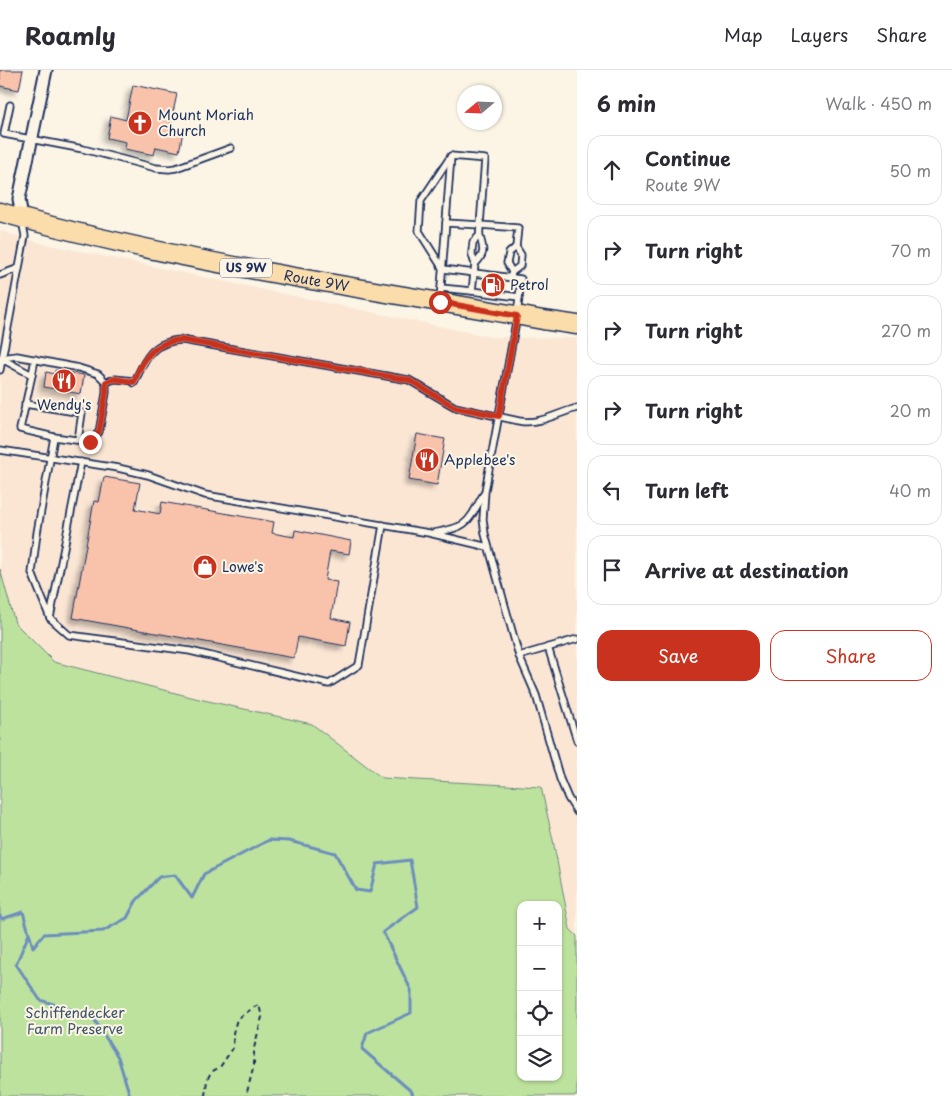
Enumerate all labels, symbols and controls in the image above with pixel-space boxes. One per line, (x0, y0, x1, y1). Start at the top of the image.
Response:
text: Roamly (25, 17, 116, 53)
text: Map (724, 21, 763, 48)
text: Layers (791, 21, 848, 48)
text: Share (876, 21, 927, 48)
north arrow (457, 85, 502, 130)
text: 6 min (597, 87, 656, 119)
text: Walk · 450 m (826, 91, 932, 115)
place label: Mount Moriah Church (158, 104, 254, 141)
church icon: Mount Moriah Church (127, 110, 153, 136)
text: Continue (645, 144, 731, 172)
icon: ahead (598, 156, 626, 184)
text: 50 m (890, 158, 931, 182)
text: Route 9W (645, 172, 721, 196)
icon: right (598, 236, 626, 264)
text: Turn right (645, 236, 743, 264)
text: 70 m (891, 238, 931, 262)
road number: US 9W (220, 258, 272, 278)
street label: Route 9W (282, 264, 351, 296)
fuel station icon: Petrol (480, 272, 506, 298)
place label: Petrol (510, 274, 549, 295)
route start (429, 291, 452, 314)
icon: right (598, 316, 626, 344)
text: Turn right (645, 316, 743, 344)
text: 270 m (881, 318, 931, 342)
restaurant icon: Wendy's (51, 368, 77, 394)
place label: Wendy's (37, 394, 91, 415)
icon: right (598, 396, 626, 424)
text: Turn right (645, 396, 743, 424)
text: 20 m (890, 398, 931, 422)
route end (79, 431, 102, 454)
restaurant icon: Applebee's (414, 447, 440, 473)
place label: Applebee's (444, 449, 515, 470)
icon: left (598, 476, 626, 504)
text: Turn left (645, 476, 729, 504)
text: 40 m (889, 478, 931, 502)
shop icon: Lowe's (192, 554, 218, 580)
place label: Lowe's (222, 556, 263, 577)
icon: arrive (598, 556, 626, 584)
text: Arrive at destination (645, 556, 849, 584)
button: Save (597, 630, 760, 681)
button: Share (770, 630, 932, 681)
map controls (517, 901, 562, 1081)
button: + (517, 901, 562, 946)
button: − (517, 946, 562, 991)
button: locate (517, 991, 562, 1036)
park label: Schiffendecker Farm Preserve (25, 1002, 125, 1039)
button: layers (517, 1036, 562, 1081)

